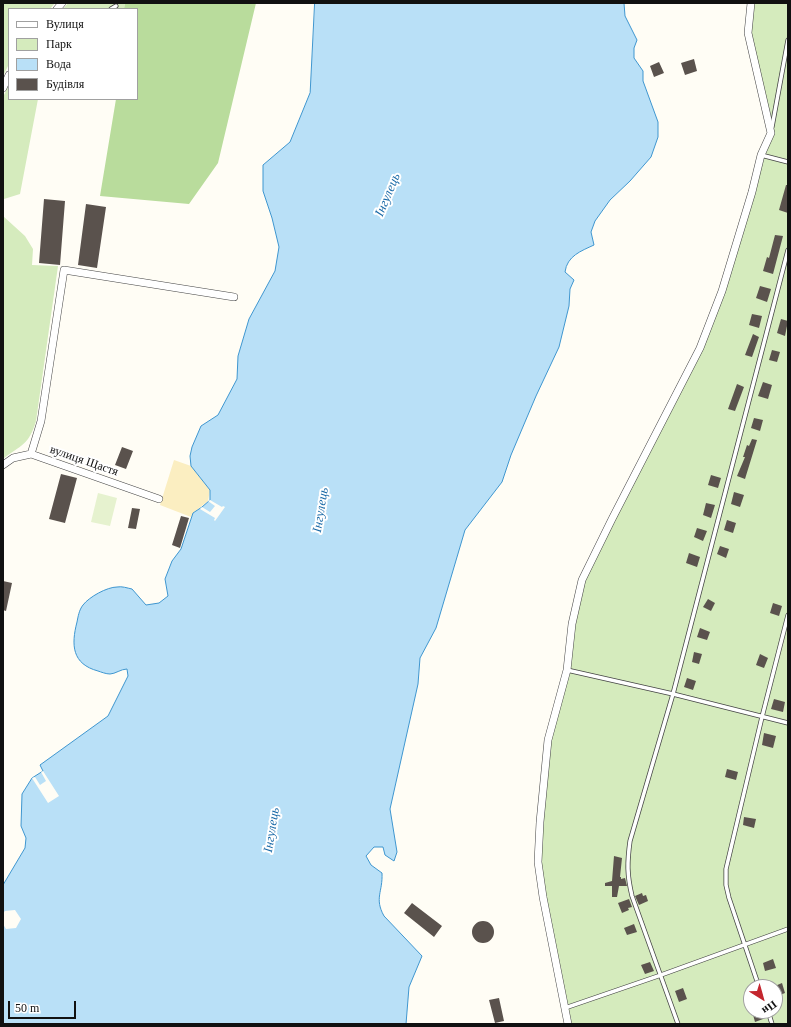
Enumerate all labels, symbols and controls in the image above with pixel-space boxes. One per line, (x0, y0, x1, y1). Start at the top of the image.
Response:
legend (8, 8, 138, 100)
text: Вулиця (46, 17, 84, 31)
text: Парк (46, 37, 72, 51)
text: Вода (46, 57, 71, 71)
text: Будівля (46, 77, 84, 91)
water label: Інгулець (372, 171, 404, 219)
street label: вулиця Щастя (48, 443, 120, 479)
water label: Інгулець (310, 486, 332, 534)
water label: Інгулець (261, 806, 283, 854)
north arrow (743, 979, 783, 1019)
scale bar (10, 993, 78, 1019)
text: Пн (760, 999, 779, 1017)
text: 50 m (15, 1001, 39, 1015)

